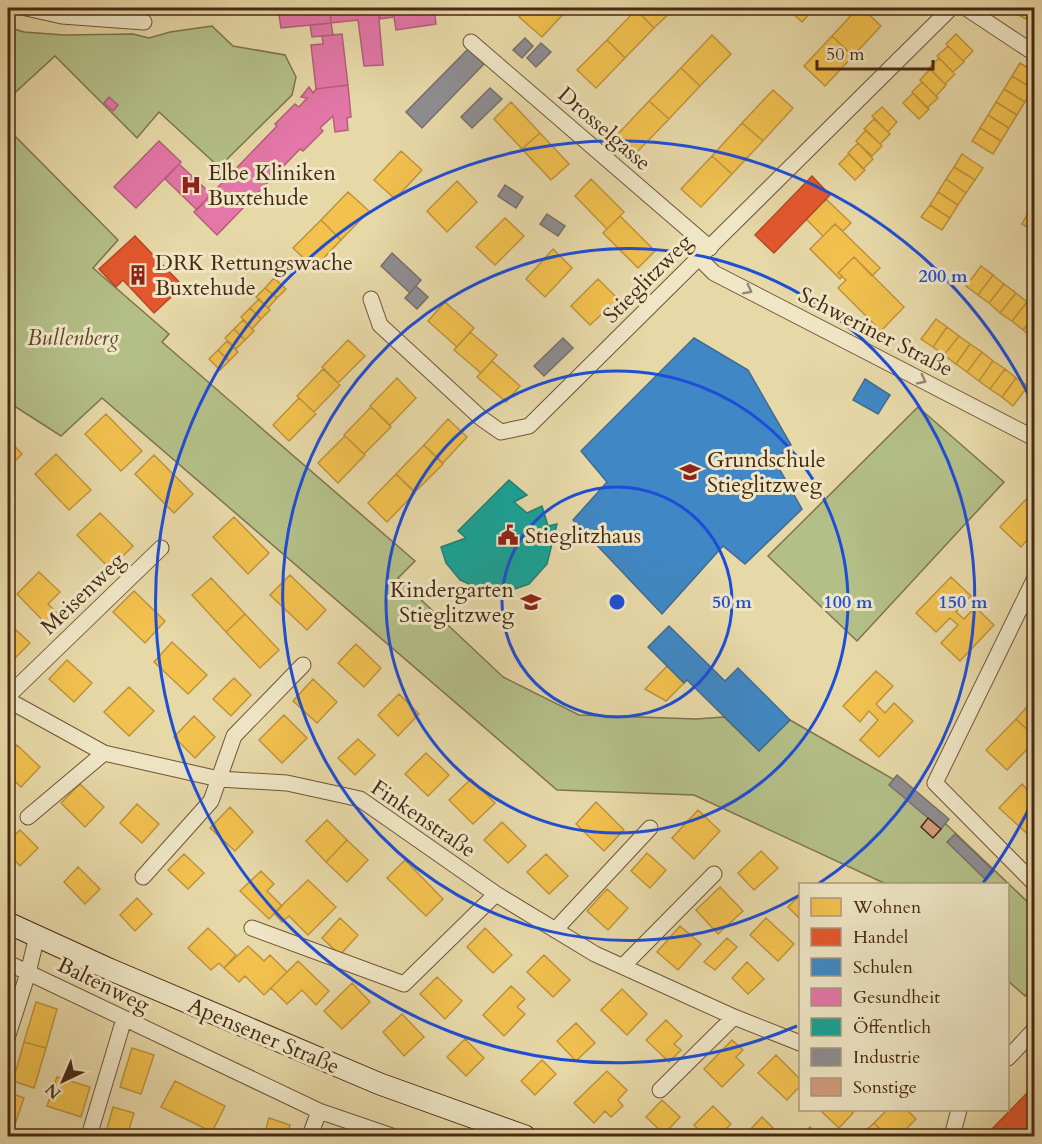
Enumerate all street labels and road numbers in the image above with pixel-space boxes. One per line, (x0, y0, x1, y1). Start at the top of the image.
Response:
street label: Drosselgasse (551, 80, 657, 178)
street label: Stieglitzweg (596, 227, 699, 330)
street label: Schweriner Straße (793, 280, 958, 384)
street label: Meisenweg (34, 545, 132, 642)
street label: Finkenstraße (365, 773, 482, 865)
street label: Baltenweg (52, 950, 155, 1020)
street label: Apensener Straße (183, 990, 344, 1081)

